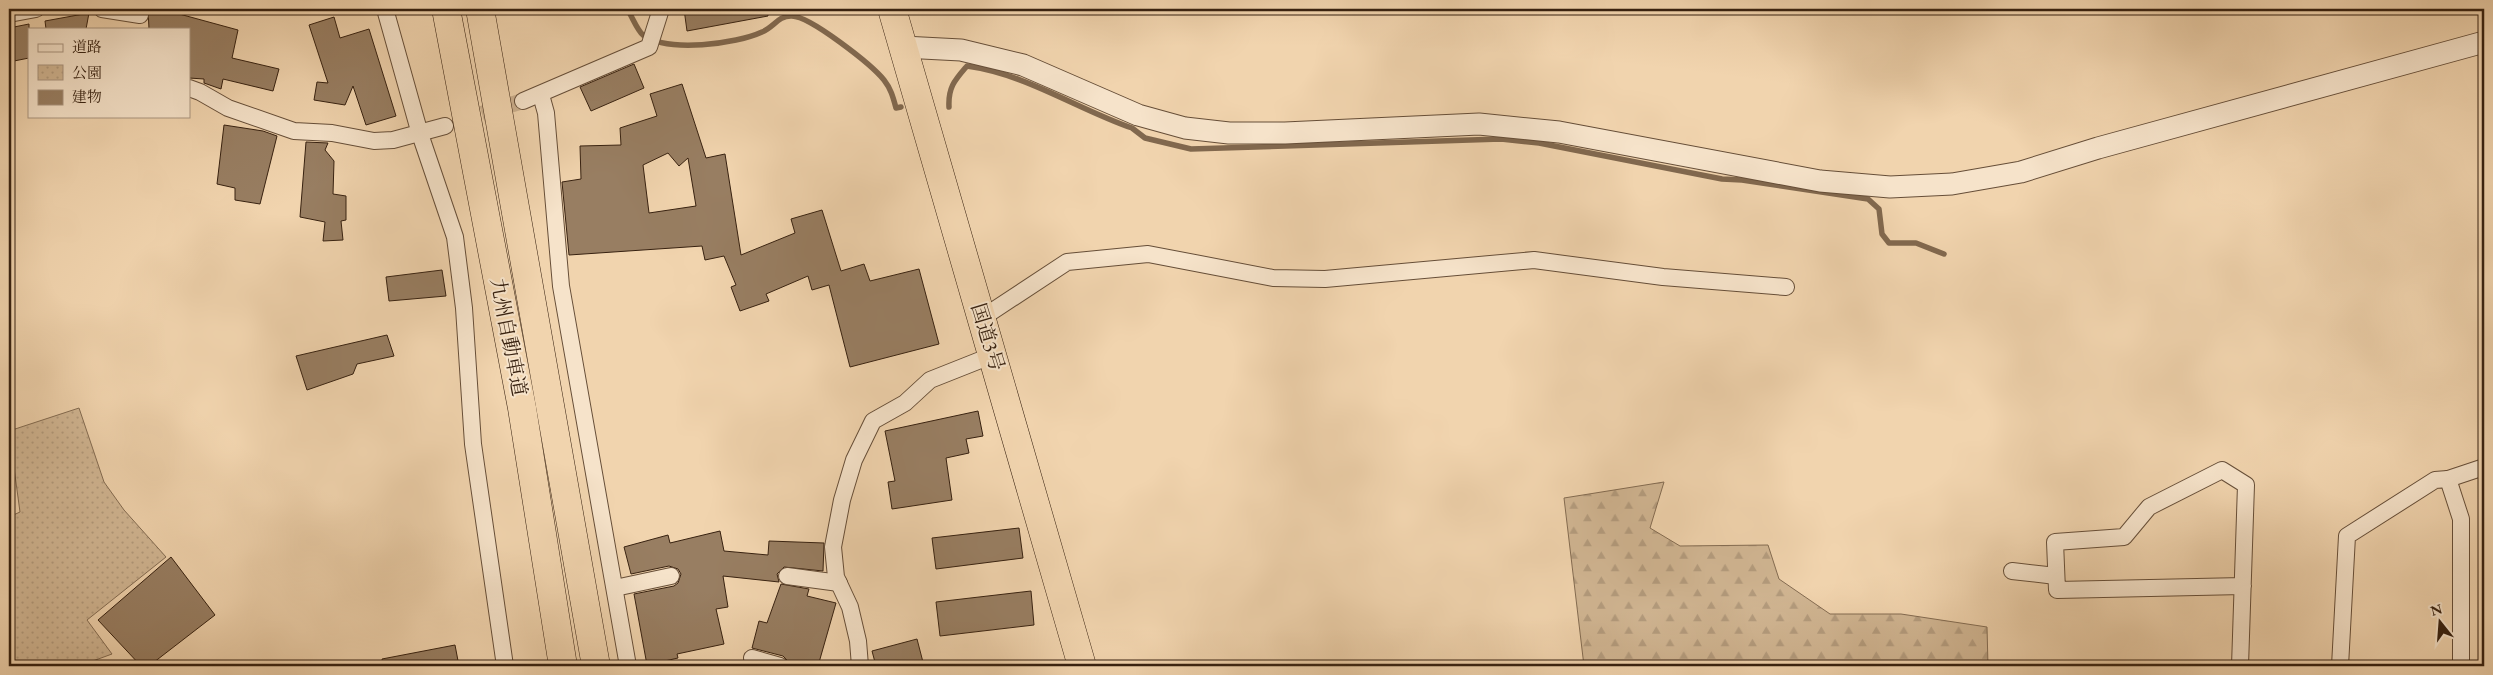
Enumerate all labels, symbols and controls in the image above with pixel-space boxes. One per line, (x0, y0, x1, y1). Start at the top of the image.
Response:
legend (28, 28, 190, 118)
text: 道路 (72, 37, 102, 56)
text: 公園 (72, 63, 102, 82)
text: 建物 (72, 87, 102, 106)
street label: 九州自動車道 (485, 276, 533, 398)
street label: 国道3号 (965, 300, 1011, 374)
north arrow (2416, 598, 2466, 648)
text: N (2428, 599, 2445, 620)

